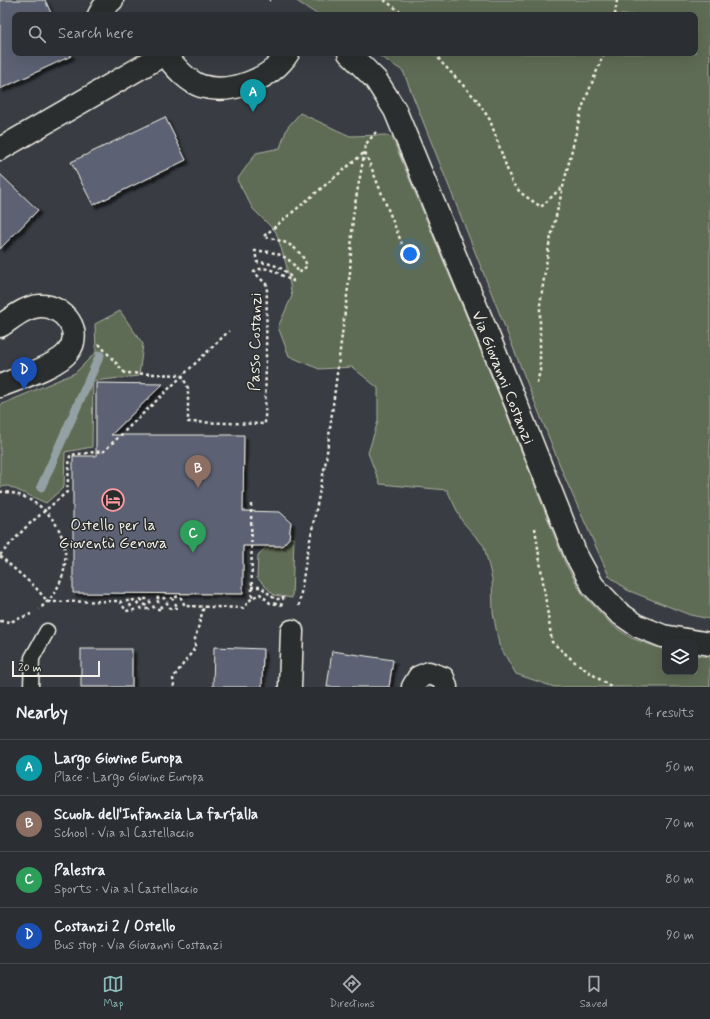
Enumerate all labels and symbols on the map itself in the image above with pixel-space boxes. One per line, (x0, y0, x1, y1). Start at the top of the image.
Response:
pin: A (240, 79, 266, 112)
your location (400, 244, 420, 264)
street label: Passo Costanzi (244, 293, 267, 391)
street label: Via Giovanni Costanzi (466, 308, 539, 447)
pin: D (11, 357, 37, 390)
pin: B (185, 455, 211, 488)
hotel icon: Ostello per la Gioventù Genova (100, 487, 126, 513)
place label: Ostello per la Gioventù Genova (59, 515, 167, 554)
pin: C (180, 520, 206, 553)
scale bar (12, 659, 100, 678)

